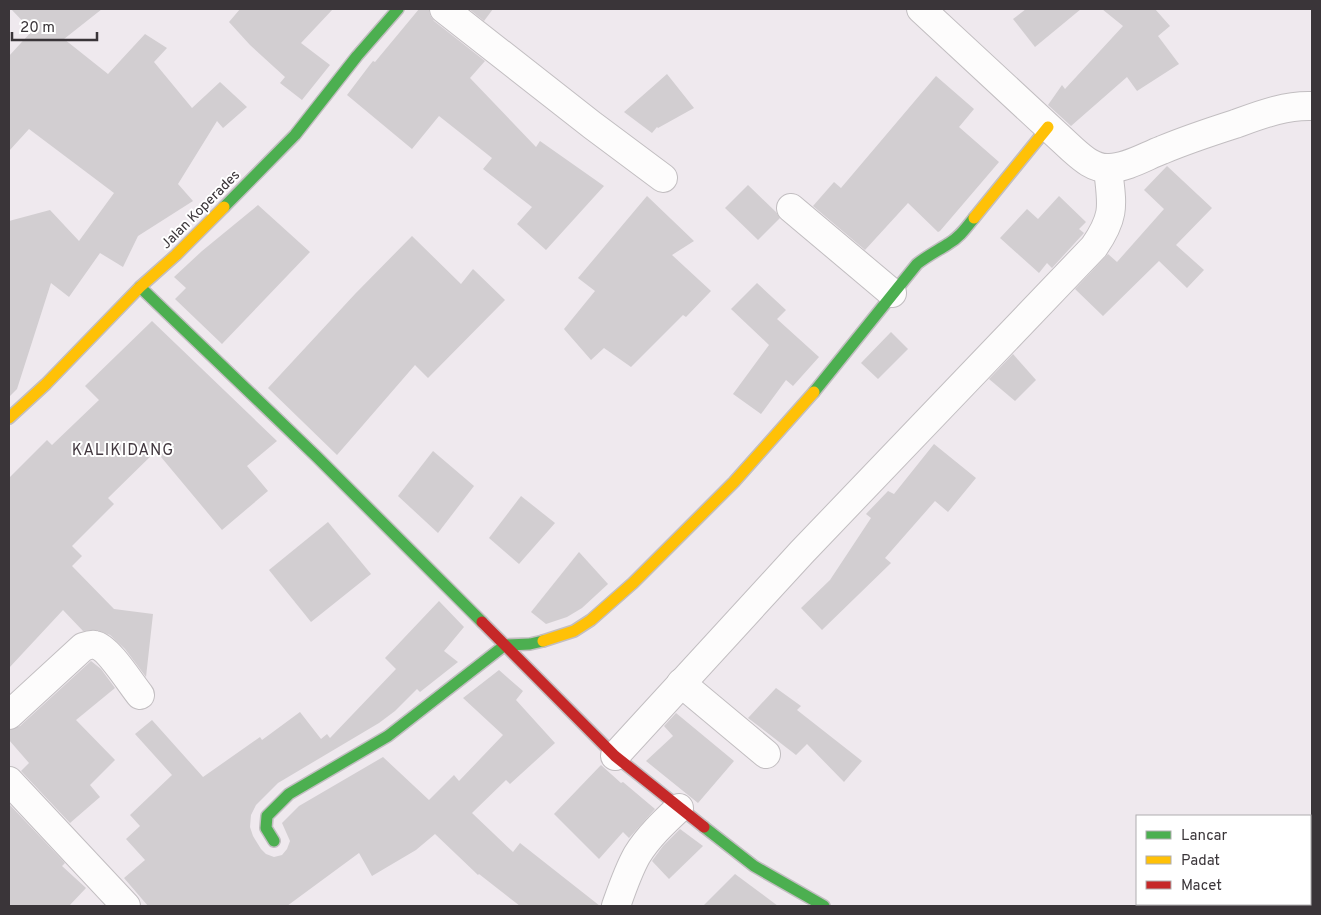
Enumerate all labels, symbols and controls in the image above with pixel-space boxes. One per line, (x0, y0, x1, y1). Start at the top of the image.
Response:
scale bar (12, 10, 98, 42)
text: 20 m (20, 19, 55, 38)
street label: Jalan Koperades (158, 167, 244, 253)
district label: KALIKIDANG (72, 441, 174, 461)
legend (1136, 815, 1311, 905)
text: Lancar (1181, 827, 1228, 846)
text: Padat (1181, 852, 1220, 871)
text: Macet (1181, 877, 1222, 896)

